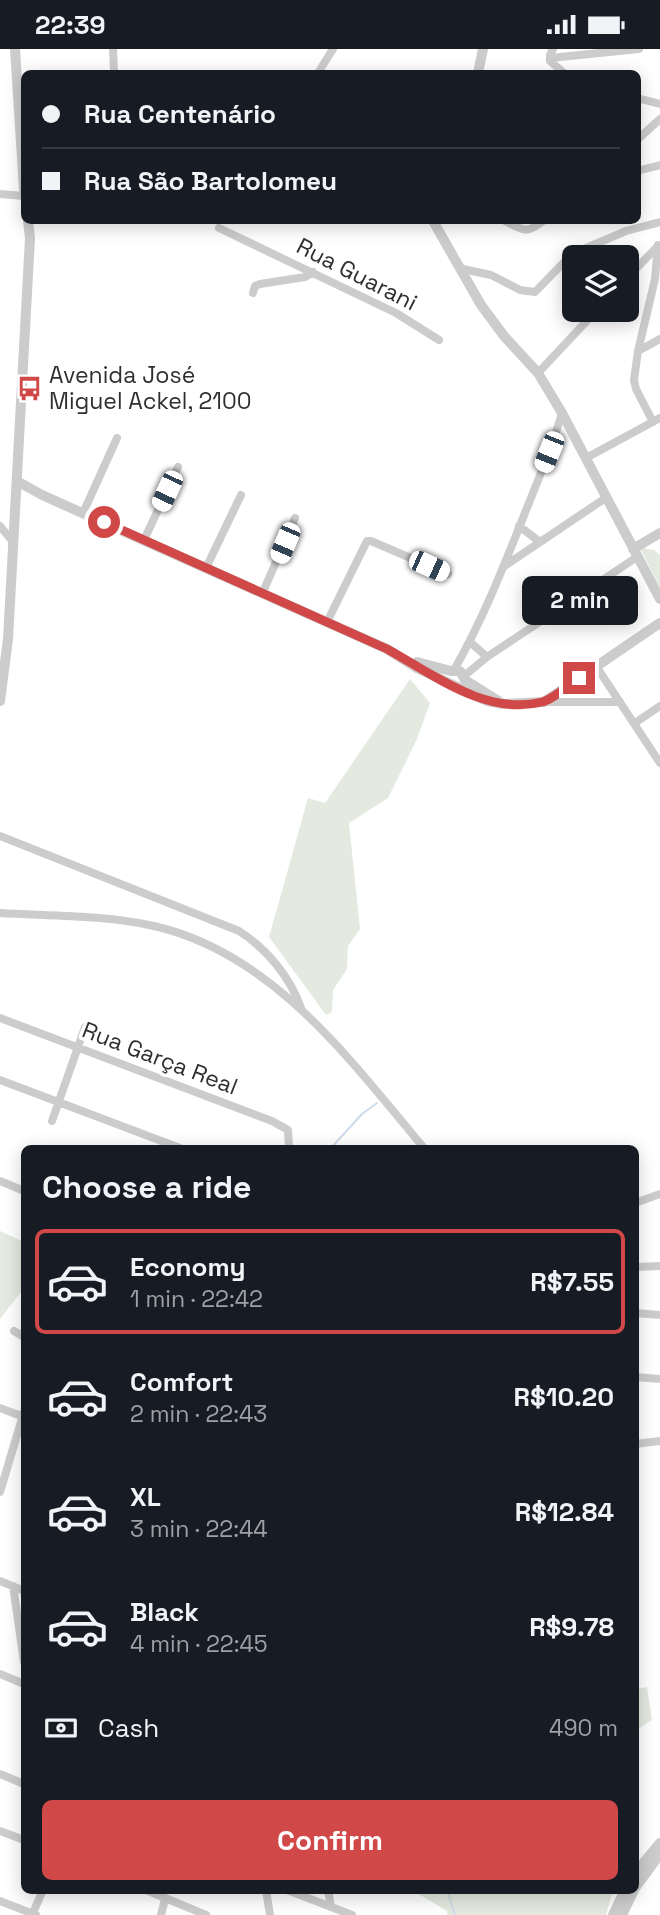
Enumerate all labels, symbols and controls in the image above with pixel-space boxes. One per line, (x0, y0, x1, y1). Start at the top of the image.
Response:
text: 22:39 (35, 8, 106, 42)
text: Rua Centenário (84, 97, 276, 131)
text: Rua São Bartolomeu (84, 164, 337, 198)
street label: Rua Guarani (292, 231, 422, 317)
map controls (562, 245, 639, 322)
button: layers (562, 245, 639, 322)
place label: Avenida José Miguel Ackel, 2100 (49, 360, 251, 416)
bus stop icon: Avenida José Miguel Ackel, 2100 (15, 374, 43, 402)
car (532, 429, 567, 475)
car (149, 468, 186, 514)
route start (88, 506, 120, 538)
car (268, 520, 303, 566)
car (406, 548, 453, 584)
callout: 2 min (521, 577, 637, 625)
text: 2 min (550, 585, 610, 615)
route end (563, 662, 595, 694)
street label: Rua Garça Real (78, 1015, 242, 1101)
text: Choose a ride (42, 1167, 252, 1207)
icon: car (46, 1250, 109, 1313)
text: Economy (130, 1250, 246, 1284)
text: R$7.55 (530, 1265, 614, 1299)
text: 1 min · 22:42 (130, 1284, 263, 1314)
icon: car (46, 1365, 109, 1428)
text: Comfort (130, 1365, 233, 1399)
text: R$10.20 (513, 1380, 614, 1414)
text: 2 min · 22:43 (130, 1399, 267, 1429)
icon: car (46, 1480, 109, 1543)
text: XL (130, 1480, 161, 1514)
text: R$12.84 (515, 1495, 614, 1529)
text: 3 min · 22:44 (130, 1514, 268, 1544)
icon: car (46, 1595, 109, 1658)
text: Black (130, 1595, 199, 1629)
text: R$9.78 (529, 1610, 614, 1644)
text: 4 min · 22:45 (130, 1629, 268, 1659)
icon: cash (42, 1709, 80, 1747)
text: Cash (98, 1711, 159, 1745)
text: 490 m (549, 1713, 618, 1743)
button: Confirm (42, 1800, 618, 1880)

